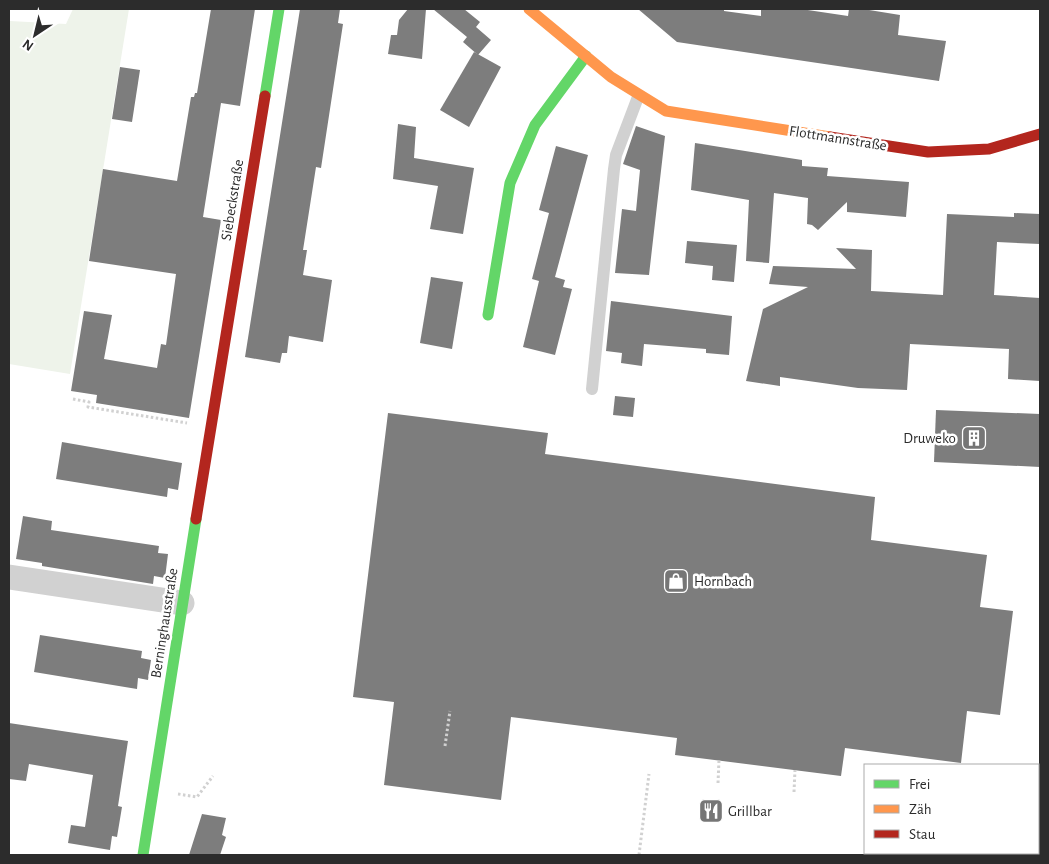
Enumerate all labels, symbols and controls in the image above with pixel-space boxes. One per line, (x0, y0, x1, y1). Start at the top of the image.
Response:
north arrow (10, 10, 60, 60)
text: N (20, 36, 36, 53)
street label: Flottmannstraße (788, 123, 888, 154)
street label: Siebeckstraße (219, 158, 246, 242)
building icon: Druweko (961, 425, 987, 451)
place label: Druweko (903, 431, 956, 446)
street label: Berninghausstraße (148, 567, 181, 679)
shop icon: Hornbach (663, 568, 689, 594)
place label: Hornbach (694, 574, 752, 589)
legend (864, 764, 1039, 854)
text: Frei (909, 777, 930, 792)
restaurant icon: Grillbar (698, 798, 724, 824)
text: Zäh (909, 802, 932, 817)
place label: Grillbar (728, 804, 772, 819)
text: Stau (909, 827, 936, 842)

